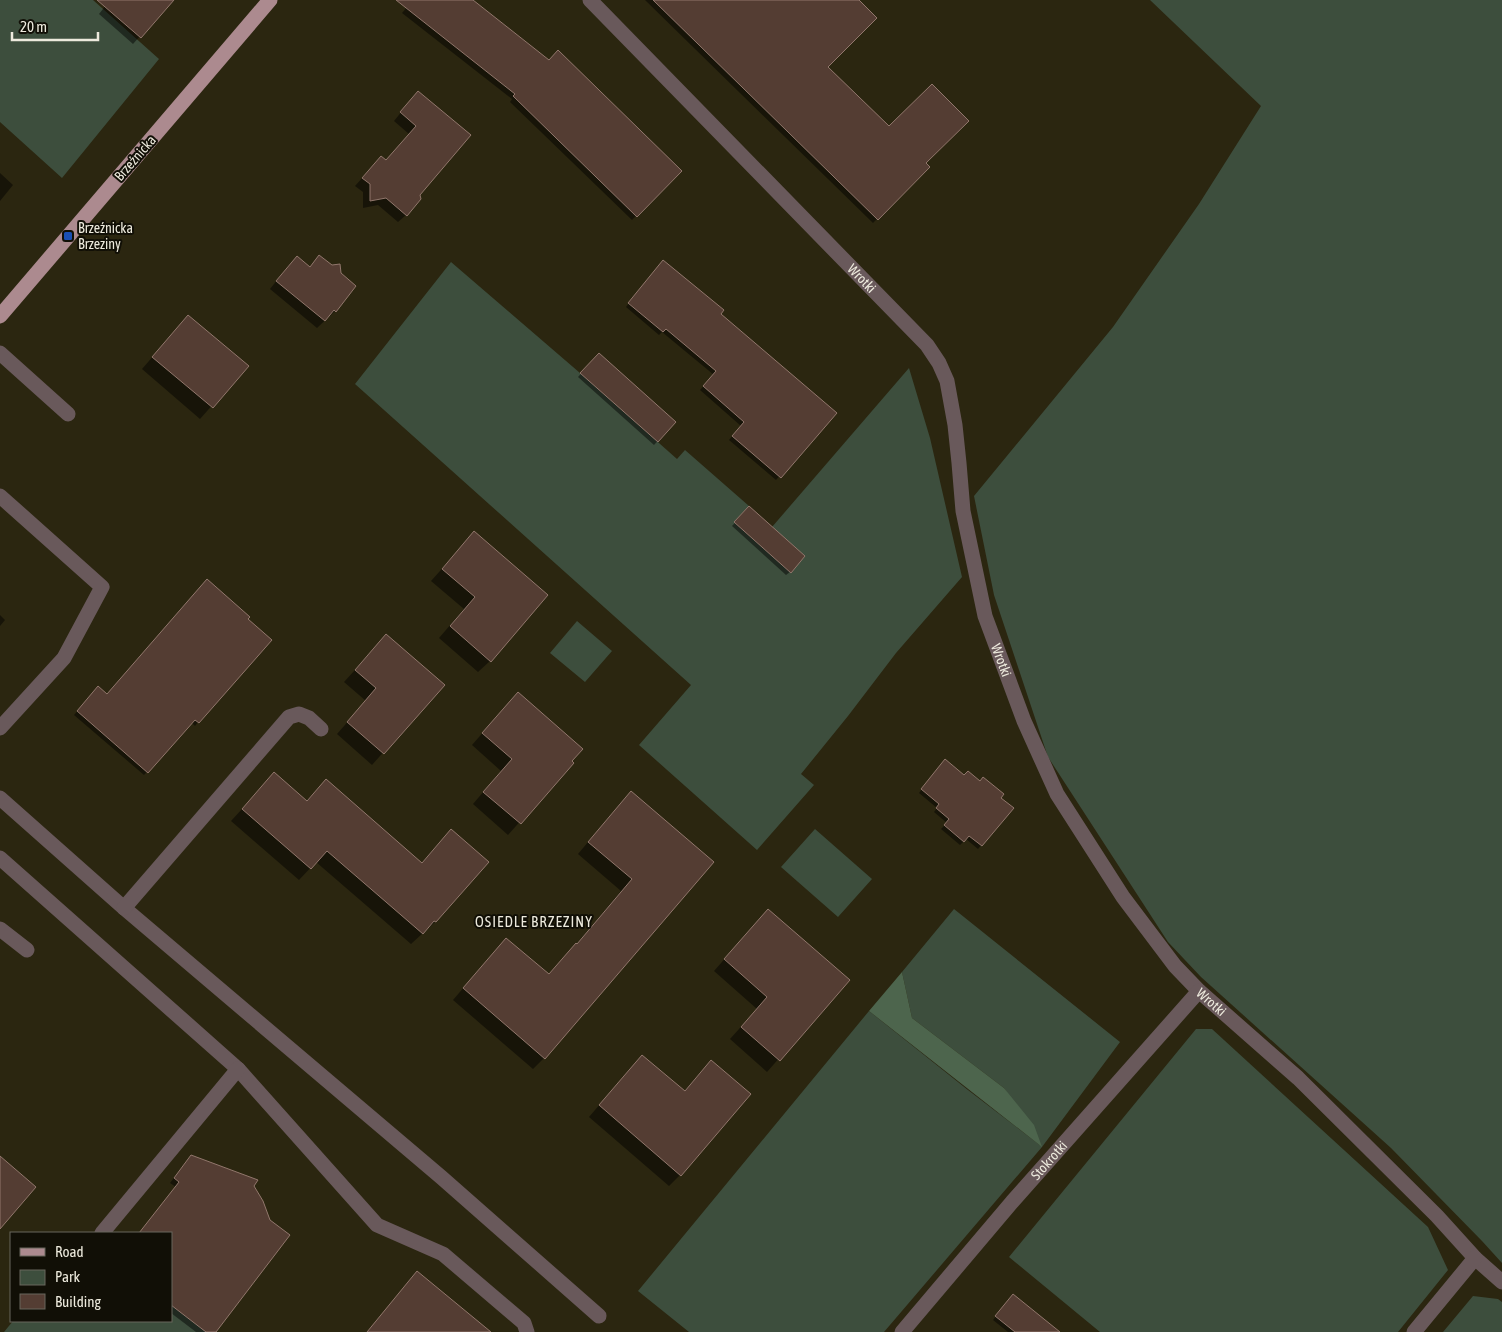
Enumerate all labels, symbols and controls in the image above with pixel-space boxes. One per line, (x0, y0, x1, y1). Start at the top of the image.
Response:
scale bar (12, 10, 99, 42)
text: 20 m (20, 18, 47, 35)
street label: Brzeźnicka (111, 132, 159, 184)
place label: Brzeźnicka Brzeziny (78, 220, 133, 252)
marker: Brzeźnicka Brzeziny (62, 230, 74, 242)
street label: Wrotki (844, 261, 879, 296)
street label: Wrotki (988, 641, 1015, 679)
district label: OSIEDLE BRZEZINY (475, 913, 593, 930)
street label: Wrotki (1193, 985, 1229, 1019)
street label: Stokrotki (1028, 1138, 1070, 1183)
legend (10, 1232, 172, 1322)
text: Road (55, 1243, 84, 1260)
text: Park (55, 1268, 80, 1285)
text: Building (55, 1293, 101, 1310)

